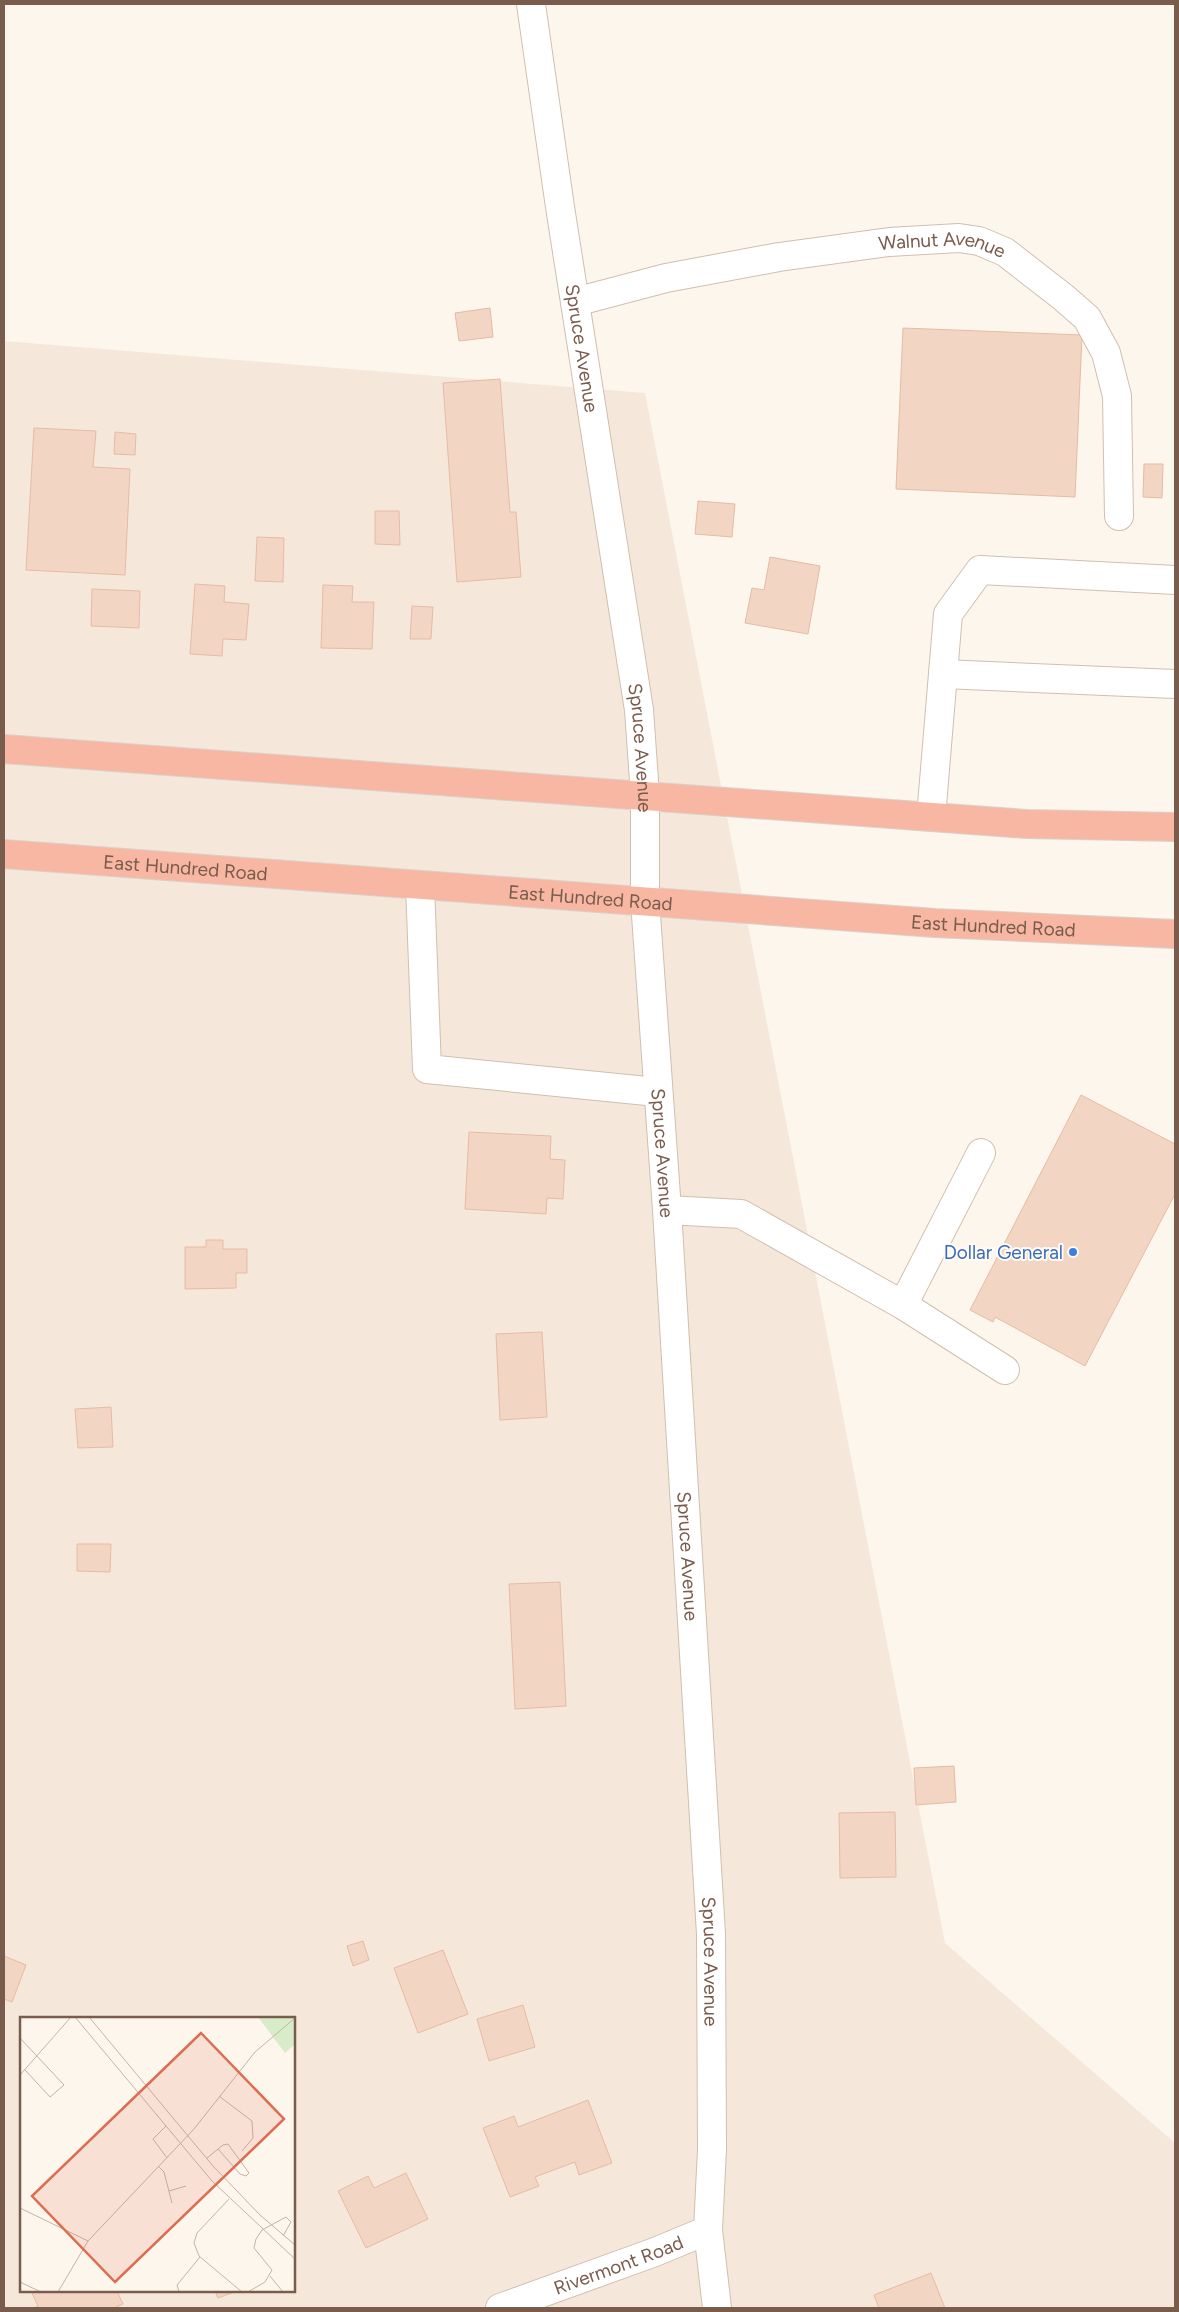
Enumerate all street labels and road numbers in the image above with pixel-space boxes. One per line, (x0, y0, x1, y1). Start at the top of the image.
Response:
street label: Walnut Avenue (877, 227, 1009, 263)
street label: Spruce Avenue (560, 282, 603, 414)
street label: Spruce Avenue (623, 682, 656, 812)
street label: East Hundred Road (102, 850, 268, 886)
street label: East Hundred Road (507, 880, 673, 916)
street label: East Hundred Road (910, 910, 1076, 941)
street label: Spruce Avenue (646, 1088, 678, 1218)
street label: Spruce Avenue (672, 1491, 703, 1622)
street label: Spruce Avenue (697, 1896, 722, 2026)
street label: Rivermont Road (551, 2231, 687, 2300)

